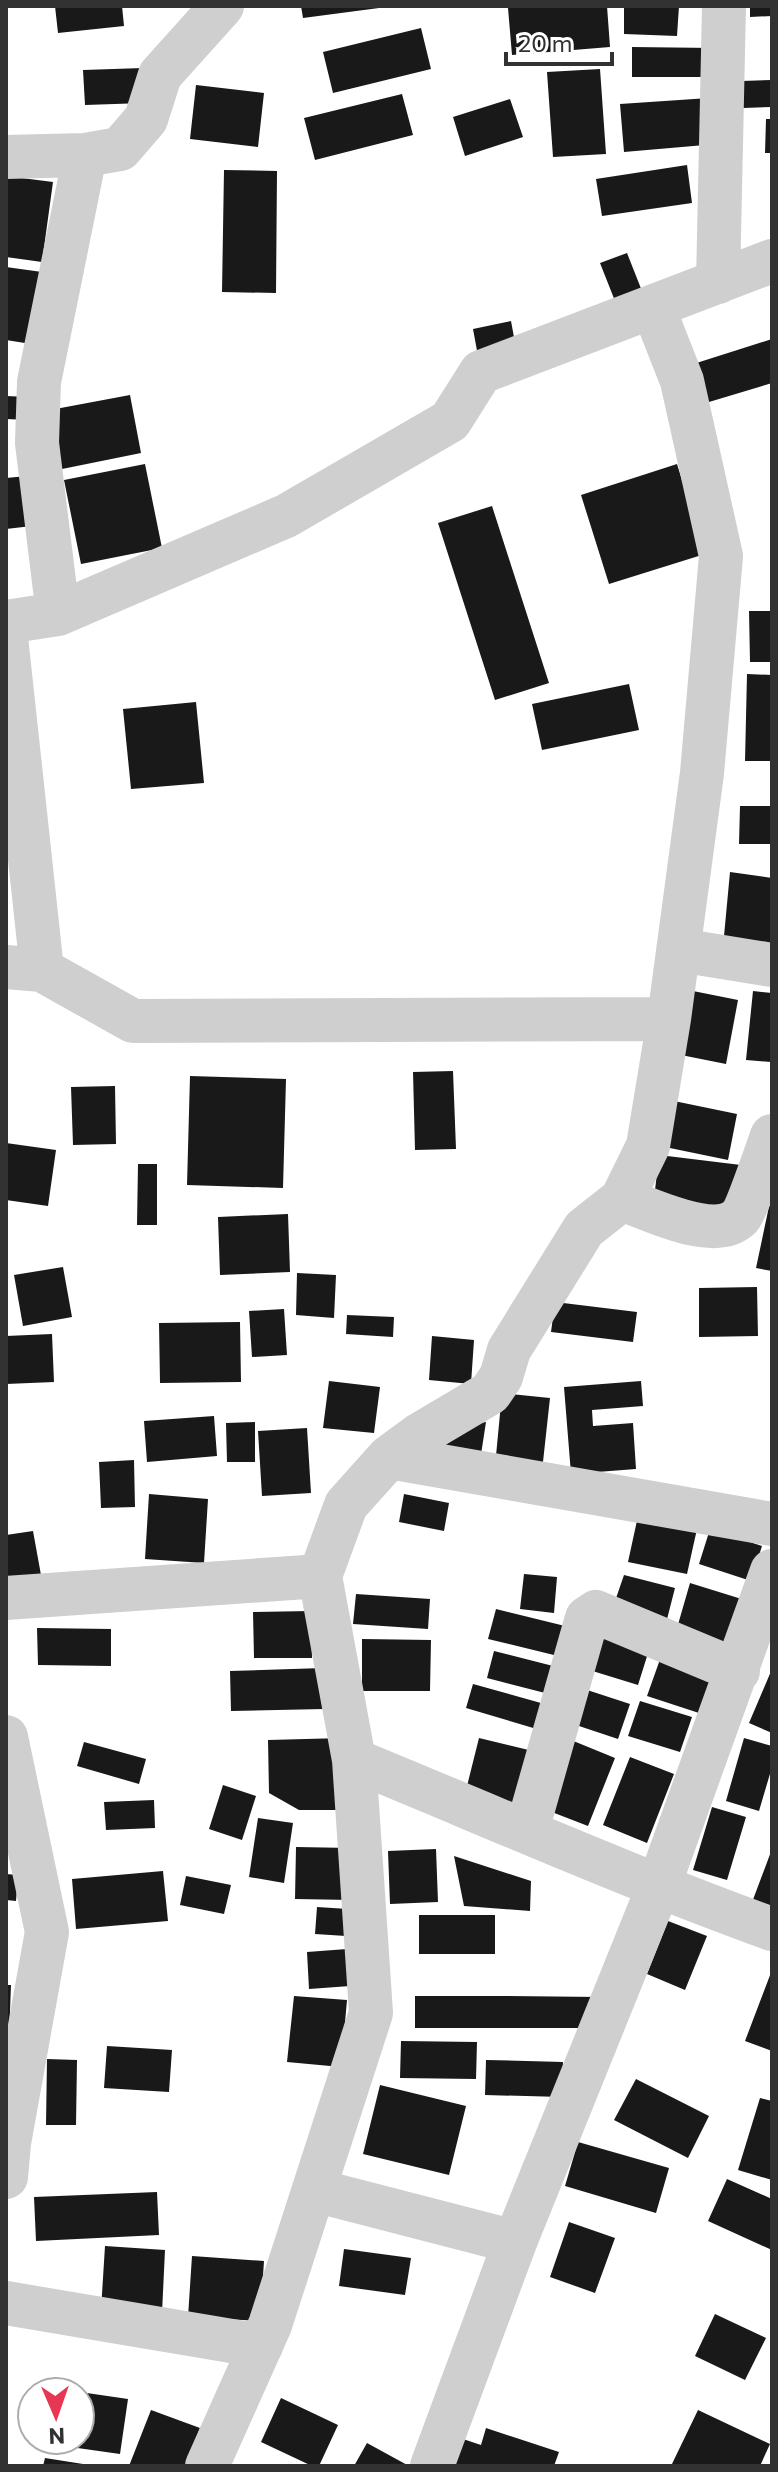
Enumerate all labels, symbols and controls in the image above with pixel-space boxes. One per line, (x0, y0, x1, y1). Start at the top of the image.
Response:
scale bar (506, 16, 612, 66)
text: 20 m (518, 28, 572, 57)
north arrow (16, 2376, 96, 2456)
text: N (48, 2423, 65, 2450)

